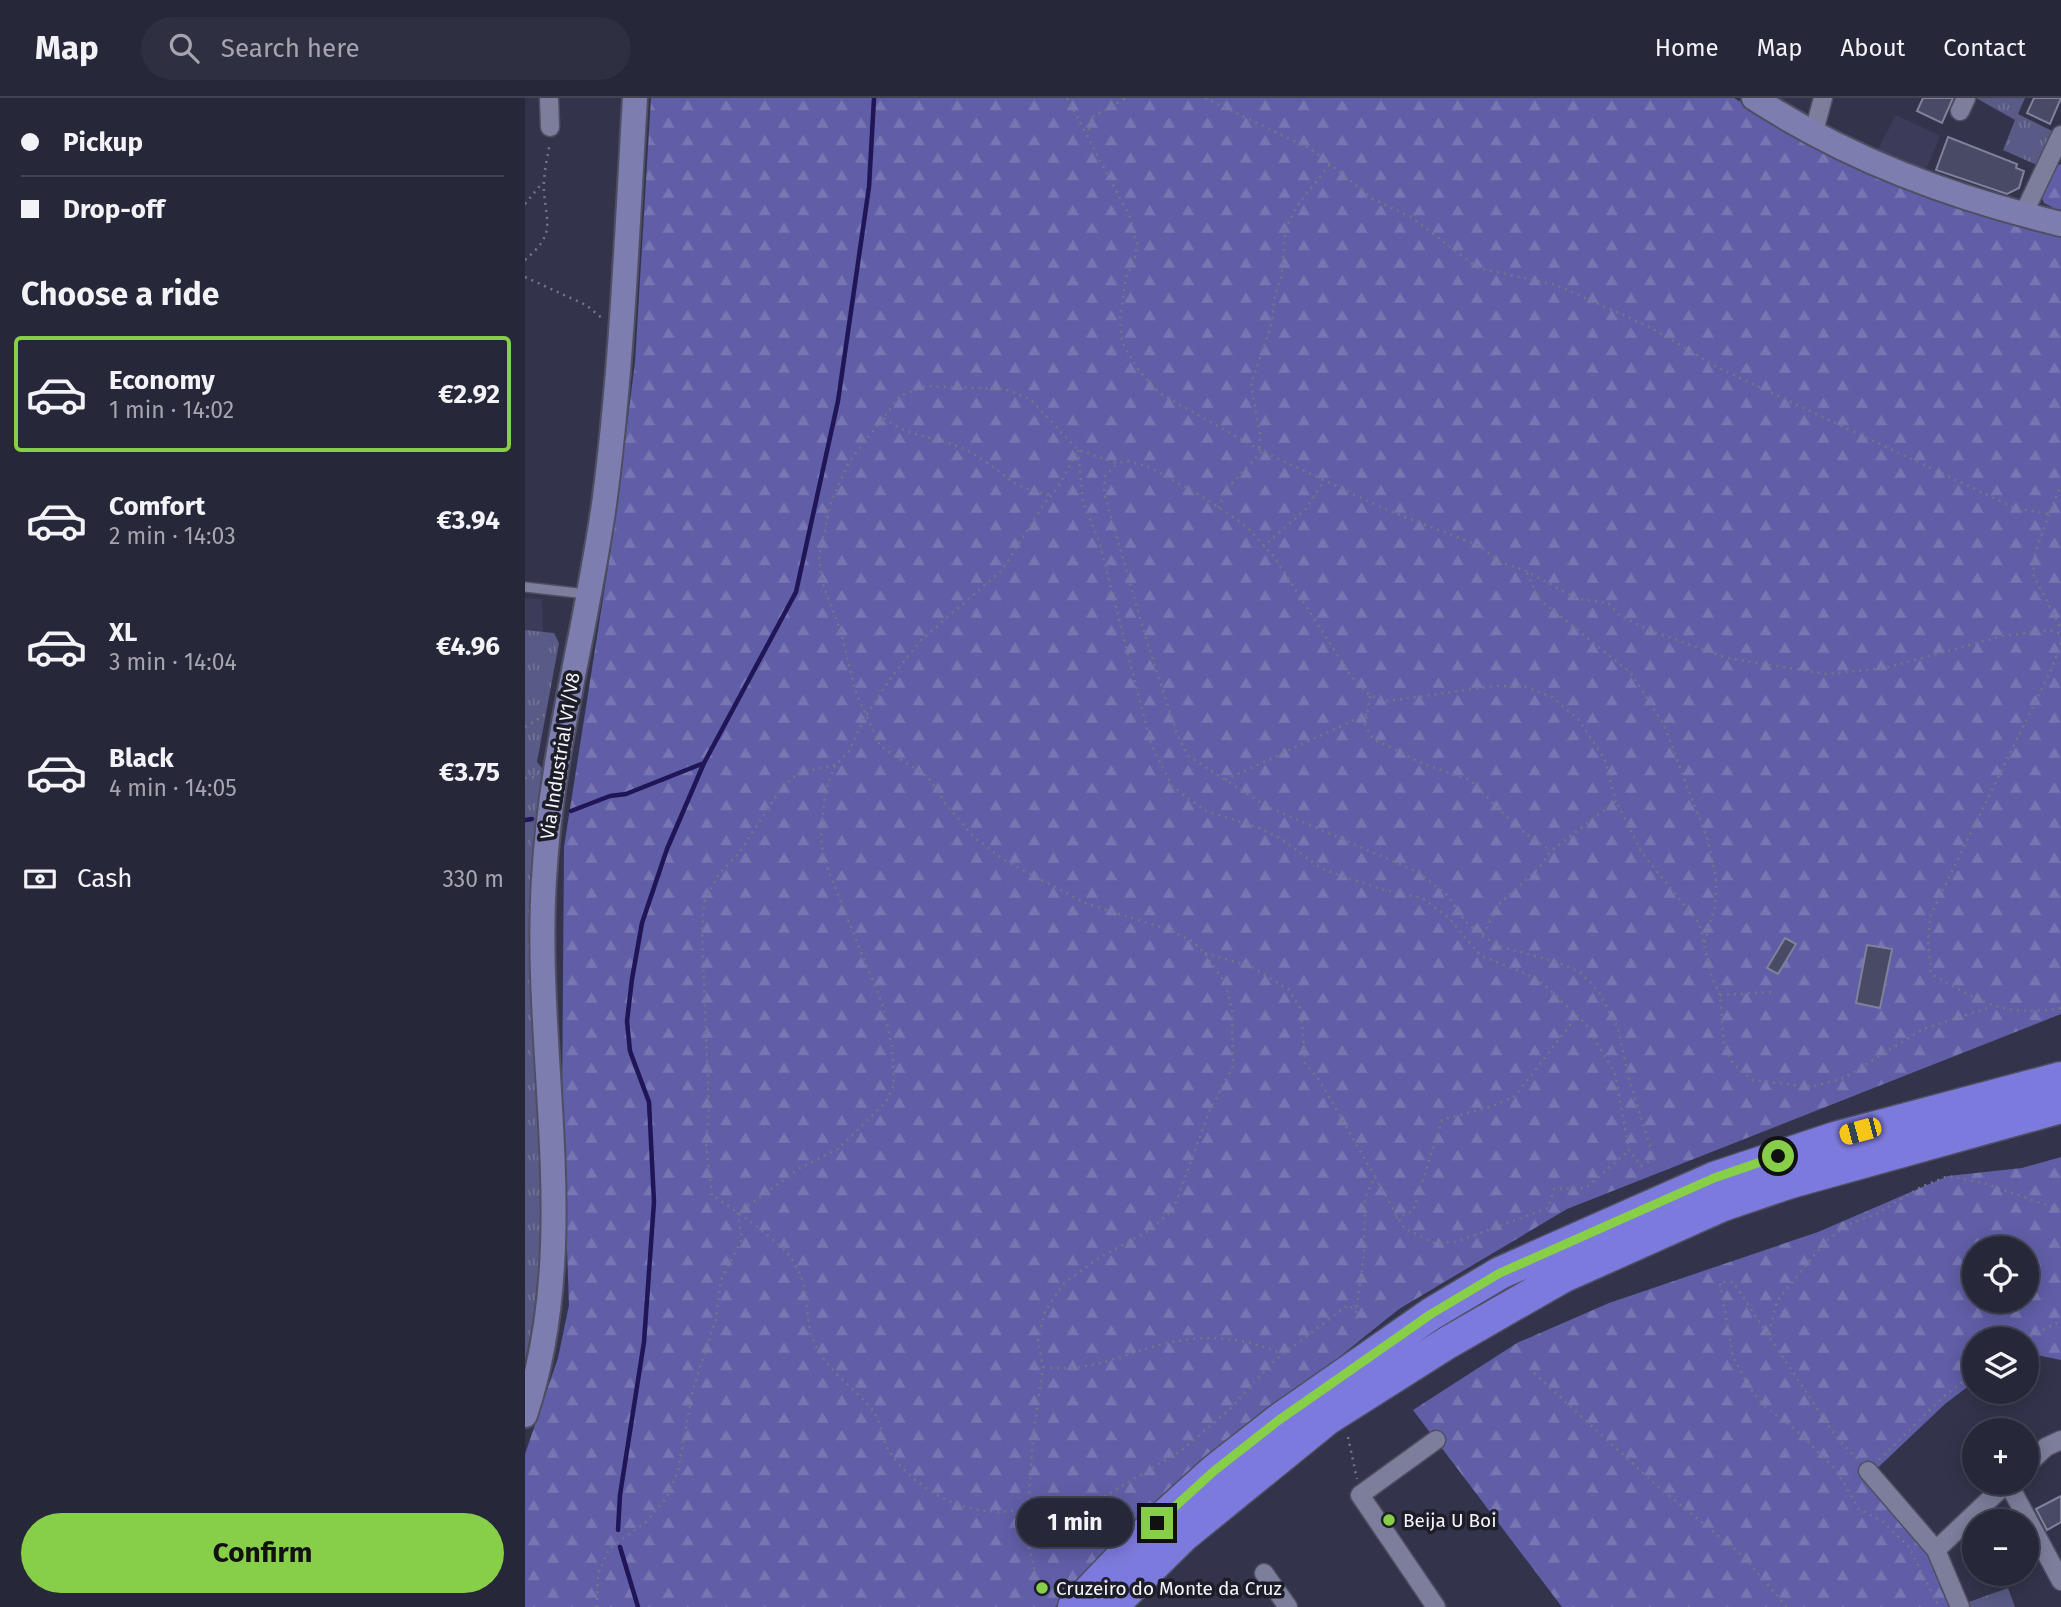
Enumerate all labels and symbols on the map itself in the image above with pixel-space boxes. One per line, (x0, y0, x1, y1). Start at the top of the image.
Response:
street label: Via Industrial V1/V8 (535, 671, 585, 841)
car (1837, 1115, 1884, 1147)
route start (1762, 1140, 1794, 1172)
callout: 1 min (1017, 1498, 1133, 1548)
route end (1141, 1507, 1173, 1539)
place label: Beija U Boi (1403, 1509, 1497, 1532)
marker: Beija U Boi (1381, 1512, 1397, 1528)
place label: Cruzeiro do Monte da Cruz (1056, 1577, 1282, 1600)
marker: Cruzeiro do Monte da Cruz (1034, 1580, 1050, 1596)

